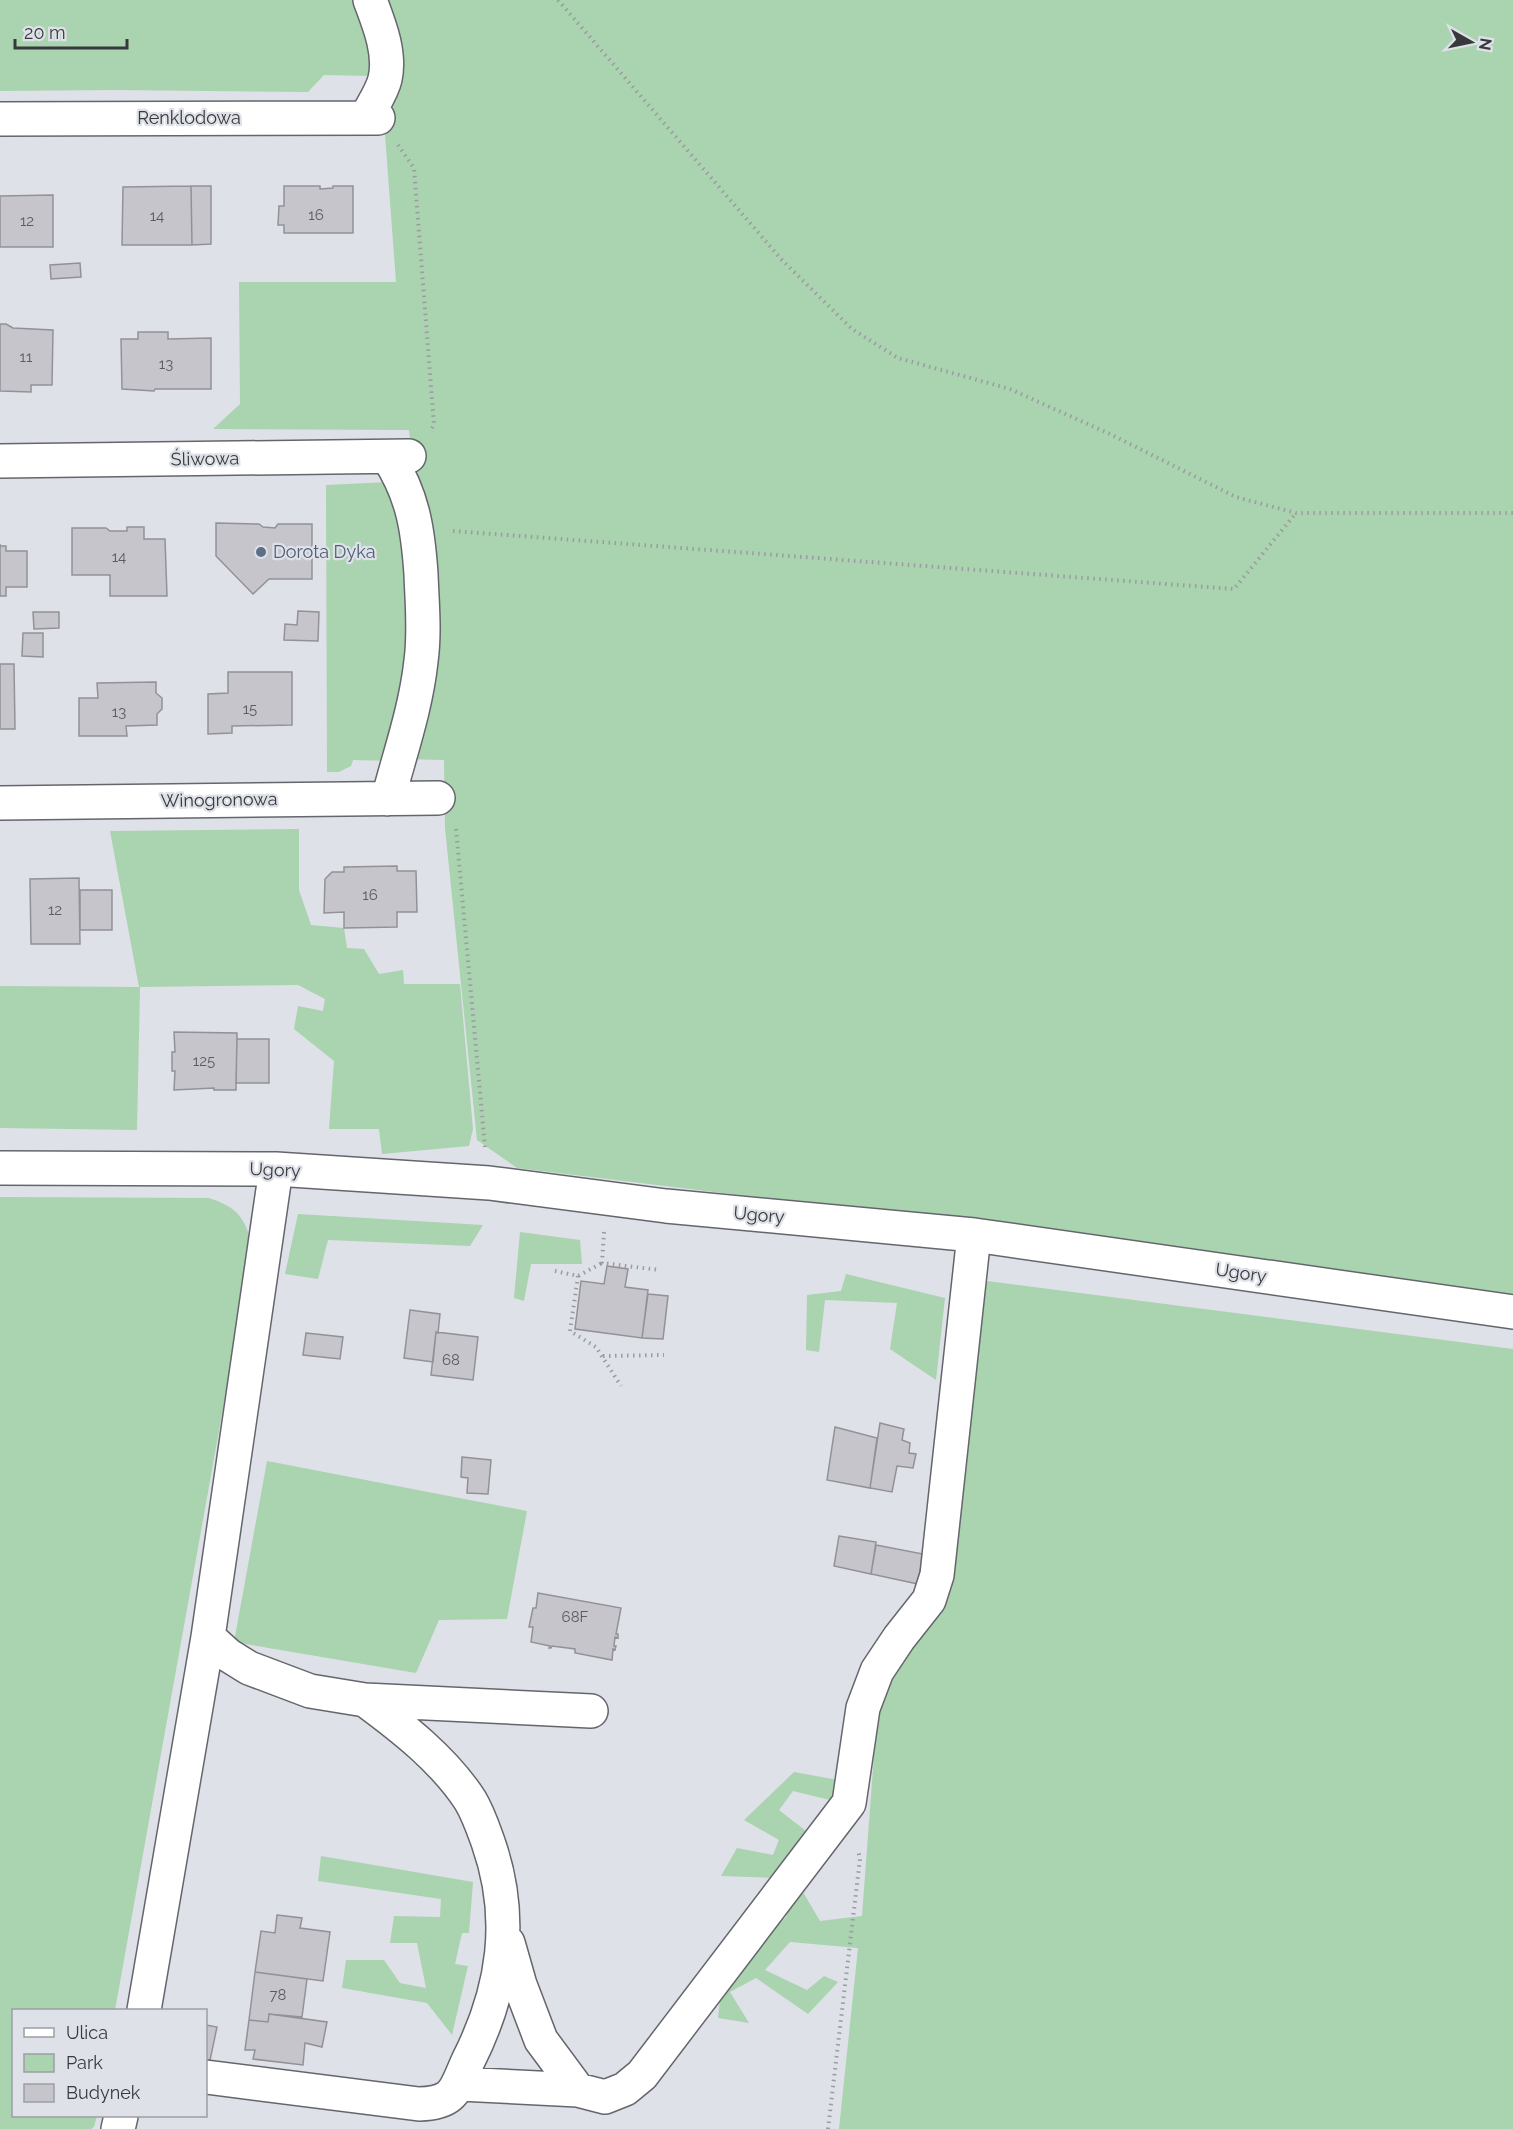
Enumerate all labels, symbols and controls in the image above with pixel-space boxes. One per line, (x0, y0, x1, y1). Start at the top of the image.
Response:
scale bar (15, 12, 128, 50)
north arrow (1441, 12, 1501, 72)
text: 20 m (24, 22, 66, 43)
text: N (1475, 37, 1496, 52)
street label: Renklodowa (137, 107, 241, 128)
house number: 16 (308, 206, 324, 224)
house number: 14 (150, 207, 164, 225)
house number: 12 (20, 212, 34, 230)
house number: 11 (20, 348, 33, 366)
house number: 13 (159, 355, 173, 373)
street label: Śliwowa (170, 446, 239, 470)
place label: Dorota Dyka (273, 541, 376, 562)
marker: Dorota Dyka (254, 545, 268, 559)
house number: 14 (112, 548, 126, 566)
house number: 15 (243, 700, 257, 718)
house number: 13 (112, 703, 126, 721)
street label: Winogronowa (160, 788, 278, 811)
house number: 16 (362, 886, 378, 904)
house number: 12 (48, 901, 62, 919)
house number: 125 (193, 1052, 215, 1070)
street label: Ugory (249, 1158, 301, 1181)
street label: Ugory (733, 1202, 786, 1227)
street label: Ugory (1214, 1259, 1268, 1287)
house number: 68 (442, 1351, 460, 1369)
house number: 68F (562, 1608, 589, 1626)
house number: 78 (270, 1986, 287, 2004)
legend (12, 2009, 207, 2117)
text: Ulica (66, 2022, 108, 2043)
text: Park (66, 2052, 103, 2073)
text: Budynek (66, 2082, 141, 2103)

